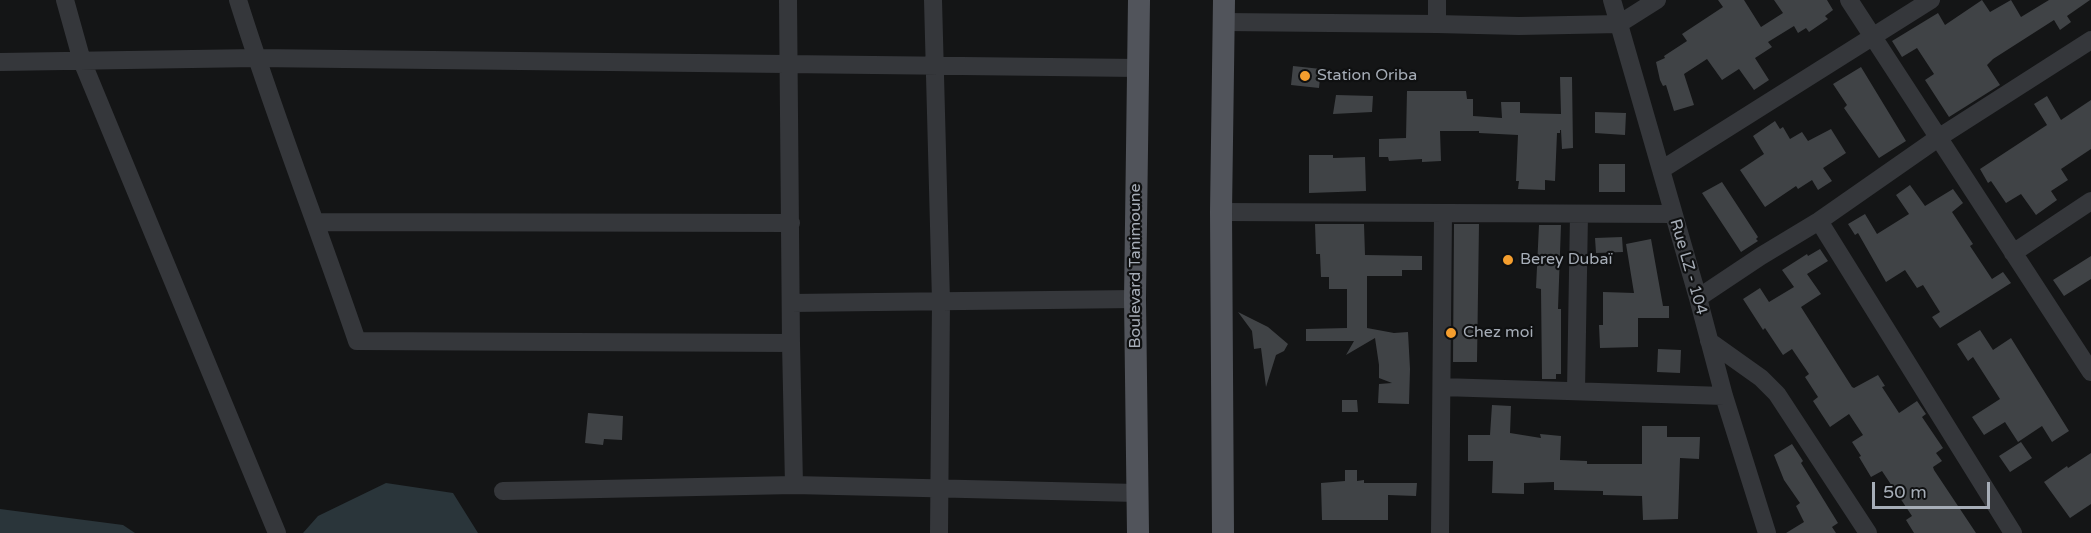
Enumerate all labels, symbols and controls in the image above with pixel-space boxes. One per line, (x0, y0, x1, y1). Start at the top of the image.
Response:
place label: Station Oriba (1317, 66, 1417, 86)
marker: Station Oriba (1298, 69, 1312, 83)
street label: Boulevard Tanimoune (1126, 183, 1146, 349)
street label: Rue LZ - 104 (1665, 217, 1711, 317)
place label: Berey Dubaï (1520, 250, 1612, 270)
marker: Berey Dubaï (1501, 253, 1515, 267)
place label: Chez moi (1463, 323, 1533, 343)
marker: Chez moi (1444, 326, 1458, 340)
scale bar (1875, 470, 1994, 508)
text: 50 m (1883, 481, 1927, 503)

